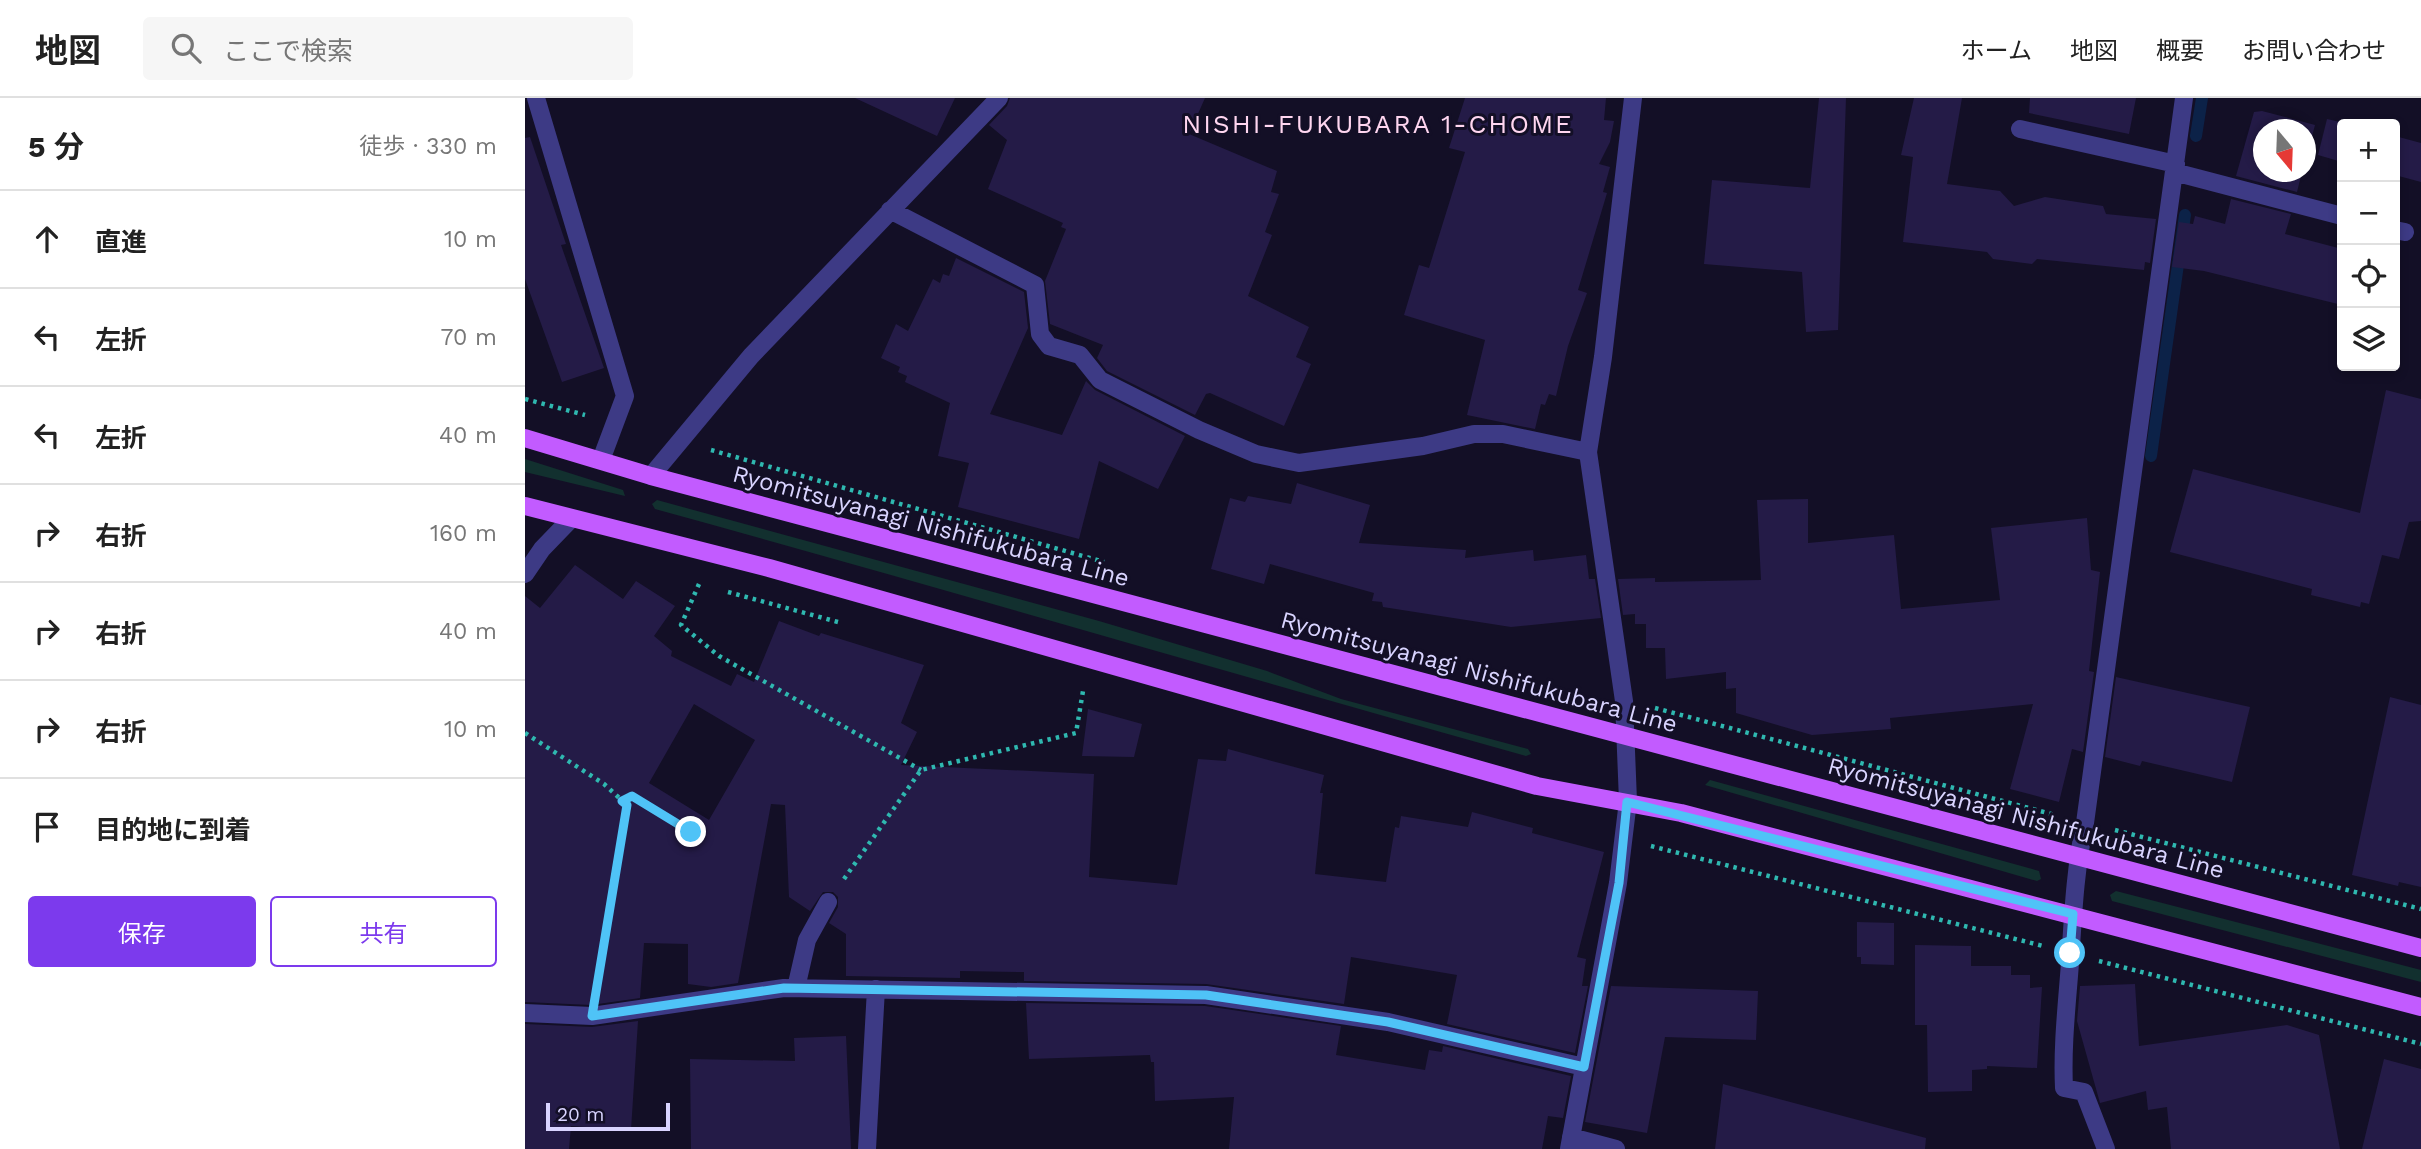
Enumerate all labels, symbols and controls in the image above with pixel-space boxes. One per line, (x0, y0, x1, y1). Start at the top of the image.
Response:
search box (143, 17, 633, 80)
icon: search (167, 29, 205, 67)
text: 地図 (35, 31, 101, 70)
text: ここで検索 (223, 36, 353, 66)
text: ホーム (1961, 37, 2032, 65)
text: 地図 (2070, 37, 2118, 65)
text: 概要 (2156, 37, 2204, 65)
text: お問い合わせ (2242, 37, 2386, 65)
district label: NISHI-FUKUBARA 1-CHOME (1182, 109, 1574, 139)
north arrow (2253, 119, 2316, 182)
map controls (2337, 119, 2400, 371)
button: + (2337, 119, 2400, 182)
text: 5 分 (28, 129, 84, 164)
text: 徒歩 · 330 m (359, 133, 497, 160)
button: − (2337, 182, 2400, 245)
icon: ahead (28, 220, 66, 258)
text: 10 m (444, 226, 497, 253)
text: 直進 (95, 227, 147, 257)
button: locate (2337, 245, 2400, 308)
button: layers (2337, 308, 2400, 371)
icon: left (28, 318, 66, 356)
text: 70 m (440, 324, 497, 351)
text: 左折 (95, 325, 147, 355)
icon: left (28, 416, 66, 454)
text: 40 m (439, 422, 497, 449)
text: 左折 (95, 423, 147, 453)
street label: Ryomitsuyanagi Nishifukubara Line (730, 459, 1132, 593)
icon: right (28, 514, 66, 552)
text: 160 m (430, 520, 497, 547)
text: 右折 (95, 521, 147, 551)
street label: Ryomitsuyanagi Nishifukubara Line (1278, 605, 1680, 739)
icon: right (28, 612, 66, 650)
text: 40 m (439, 618, 497, 645)
text: 右折 (95, 619, 147, 649)
icon: right (28, 710, 66, 748)
text: 10 m (444, 716, 497, 743)
text: 右折 (95, 717, 147, 747)
street label: Ryomitsuyanagi Nishifukubara Line (1825, 751, 2227, 885)
icon: arrive (28, 808, 66, 846)
text: 目的地に到着 (95, 815, 251, 845)
route end (675, 816, 706, 847)
button: 保存 (28, 896, 256, 967)
button: 共有 (270, 896, 497, 967)
route start (2054, 937, 2085, 968)
scale bar (546, 1100, 670, 1132)
text: 20 m (557, 1103, 604, 1126)

